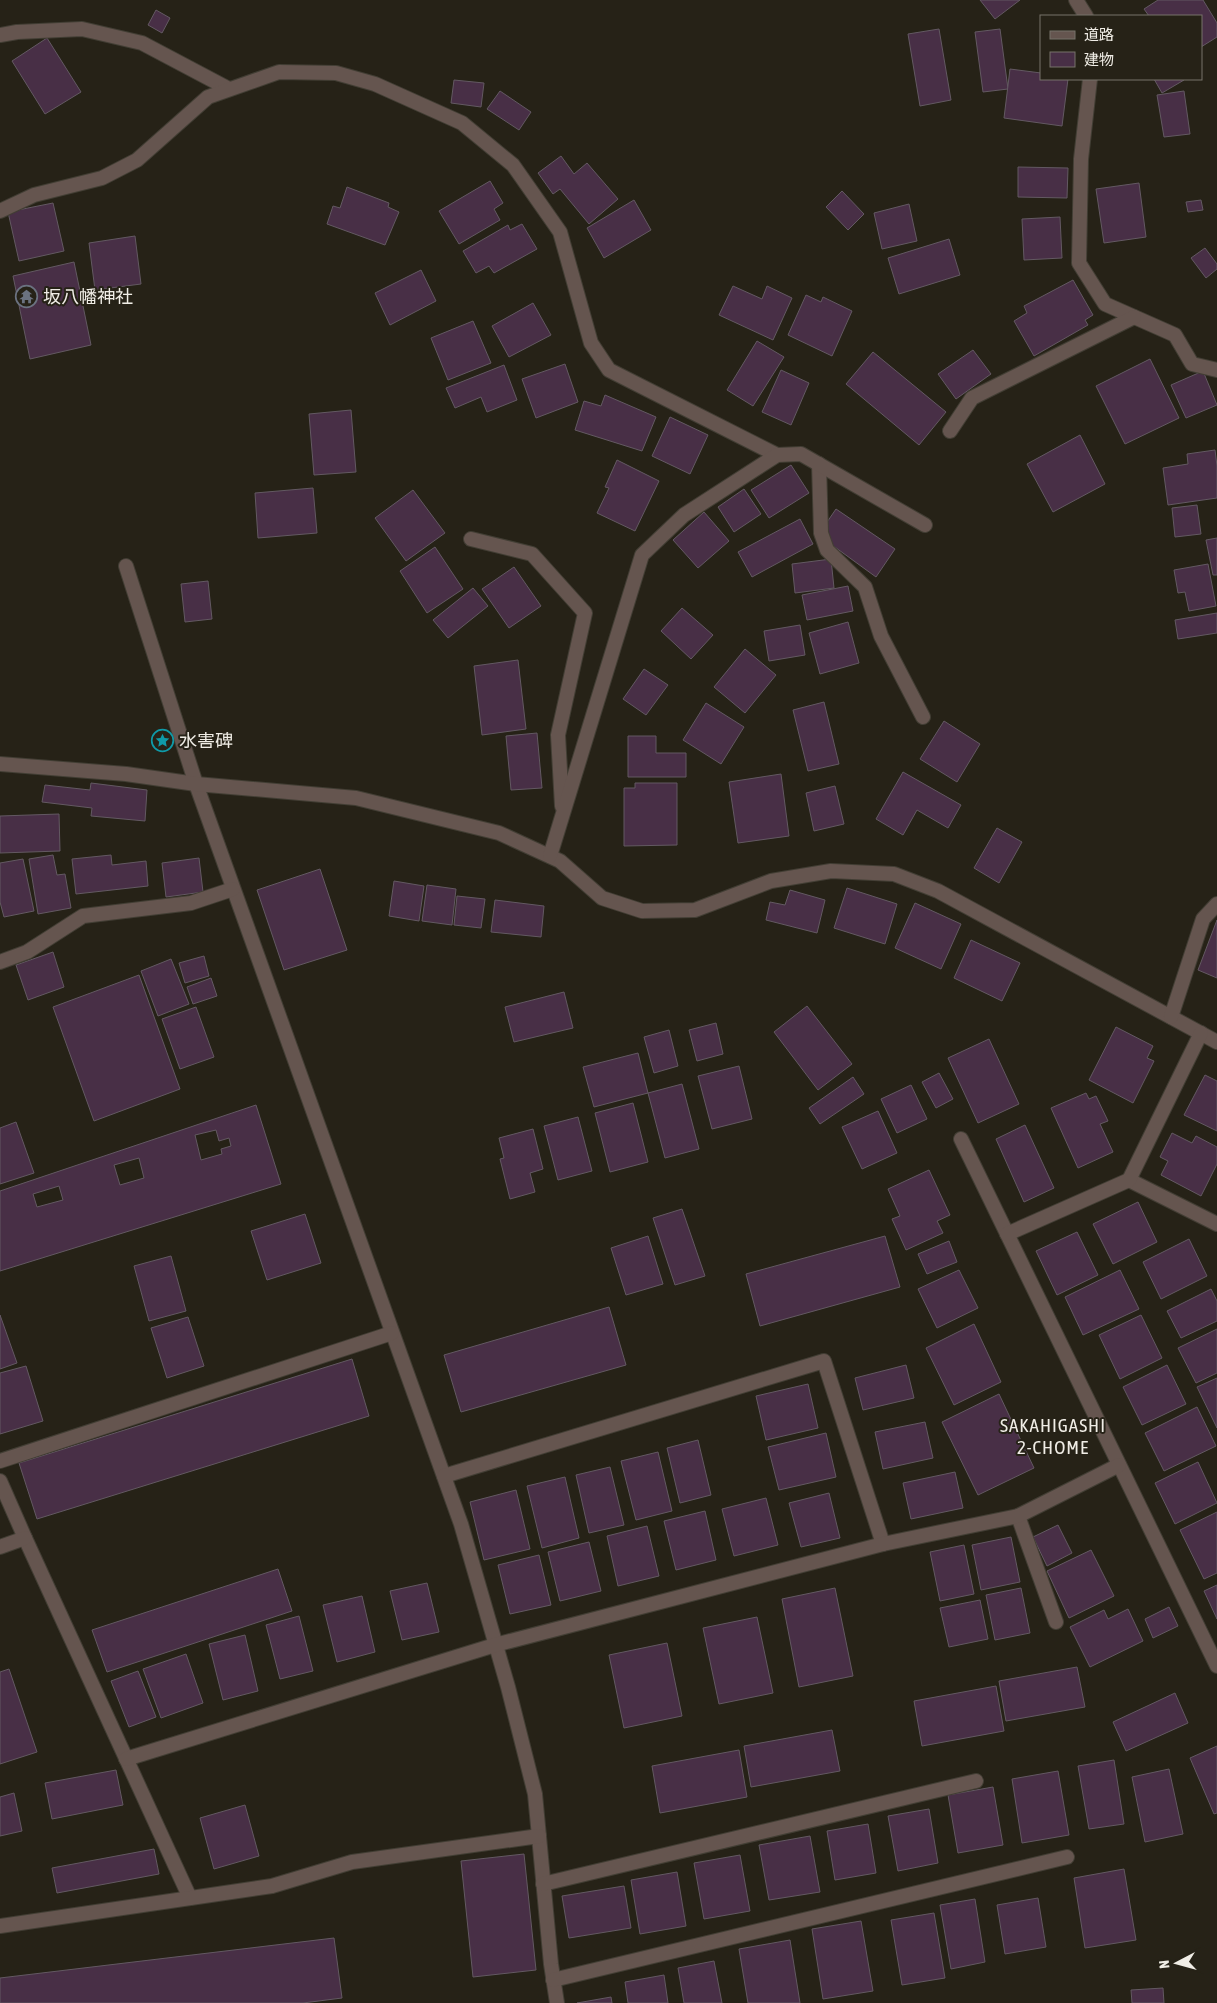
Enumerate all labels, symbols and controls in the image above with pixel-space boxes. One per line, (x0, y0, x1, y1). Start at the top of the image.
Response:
legend (1040, 15, 1202, 80)
text: 道路 (1084, 26, 1114, 43)
text: 建物 (1084, 51, 1114, 68)
temple icon: 坂八幡神社 (15, 284, 39, 308)
place label: 坂八幡神社 (43, 286, 133, 307)
place icon: 水害碑 (151, 728, 175, 752)
place label: 水害碑 (179, 730, 233, 751)
district label: SAKAHIGASHI 2-CHOME (1000, 1414, 1106, 1458)
north arrow (1152, 1938, 1202, 1988)
text: N (1156, 1959, 1172, 1969)

